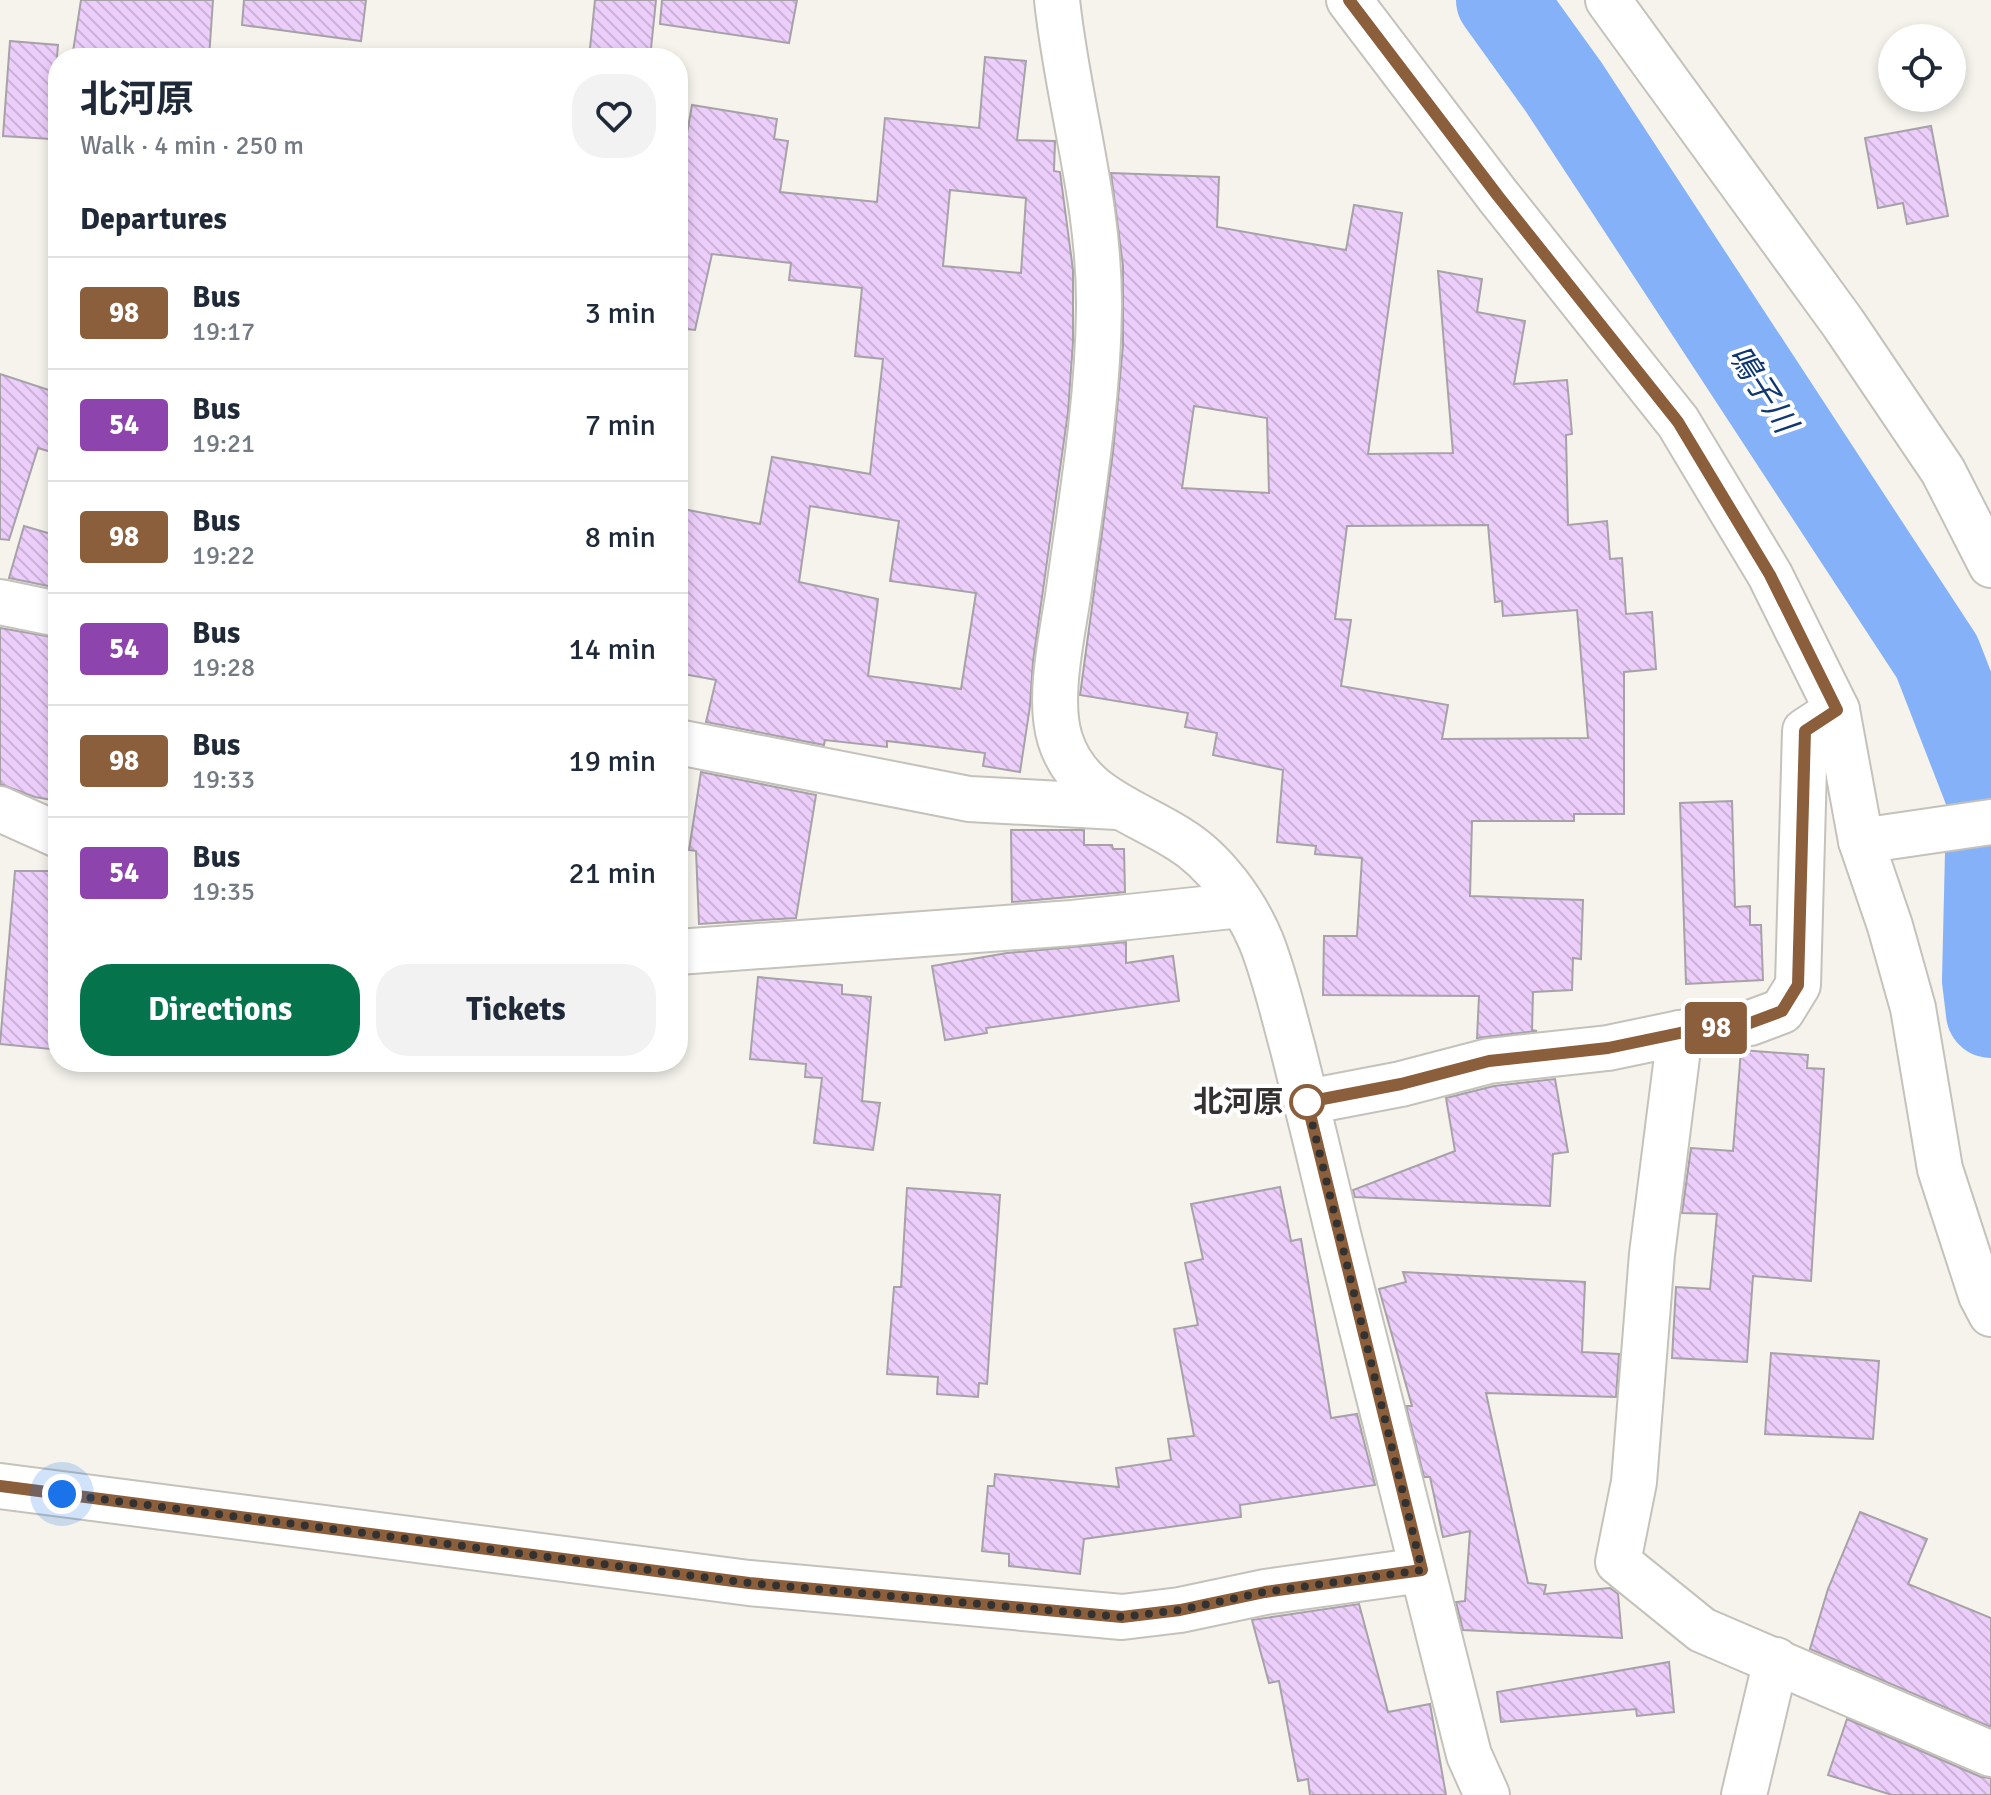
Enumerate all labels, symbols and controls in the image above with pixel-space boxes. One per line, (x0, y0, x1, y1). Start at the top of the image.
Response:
map controls (1878, 24, 1966, 112)
button: locate (1878, 24, 1966, 112)
button: heart (572, 74, 656, 158)
text: 北河原 (80, 76, 194, 123)
text: Walk · 4 min · 250 m (80, 130, 304, 162)
text: Departures (80, 201, 227, 238)
text: Bus (192, 279, 240, 316)
text: 3 min (585, 295, 656, 332)
text: 98 (109, 296, 139, 330)
text: 19:17 (192, 316, 255, 348)
water label: 鳴子川 (1719, 338, 1806, 442)
text: Bus (192, 391, 240, 428)
text: 7 min (585, 407, 656, 444)
text: 54 (109, 408, 139, 442)
text: 19:21 (192, 428, 255, 460)
text: Bus (192, 503, 240, 540)
text: 8 min (585, 519, 656, 556)
text: 98 (109, 520, 139, 554)
text: 19:22 (192, 540, 255, 572)
text: Bus (192, 615, 240, 652)
text: 14 min (569, 631, 656, 668)
text: 54 (109, 632, 139, 666)
text: 19:28 (192, 652, 255, 684)
text: Bus (192, 727, 240, 764)
text: 19 min (569, 743, 656, 780)
text: 98 (109, 744, 139, 778)
text: 19:33 (192, 764, 255, 796)
text: Bus (192, 839, 240, 876)
text: 21 min (569, 855, 656, 892)
text: 54 (109, 856, 139, 890)
text: 19:35 (192, 876, 255, 908)
button: Directions (80, 964, 360, 1056)
button: Tickets (376, 964, 656, 1056)
line badge: 98 (1680, 1002, 1752, 1054)
text: 98 (1701, 1011, 1731, 1045)
place label: 北河原 (1193, 1084, 1283, 1121)
marker: 北河原 (1290, 1085, 1324, 1119)
your location (42, 1474, 82, 1514)

